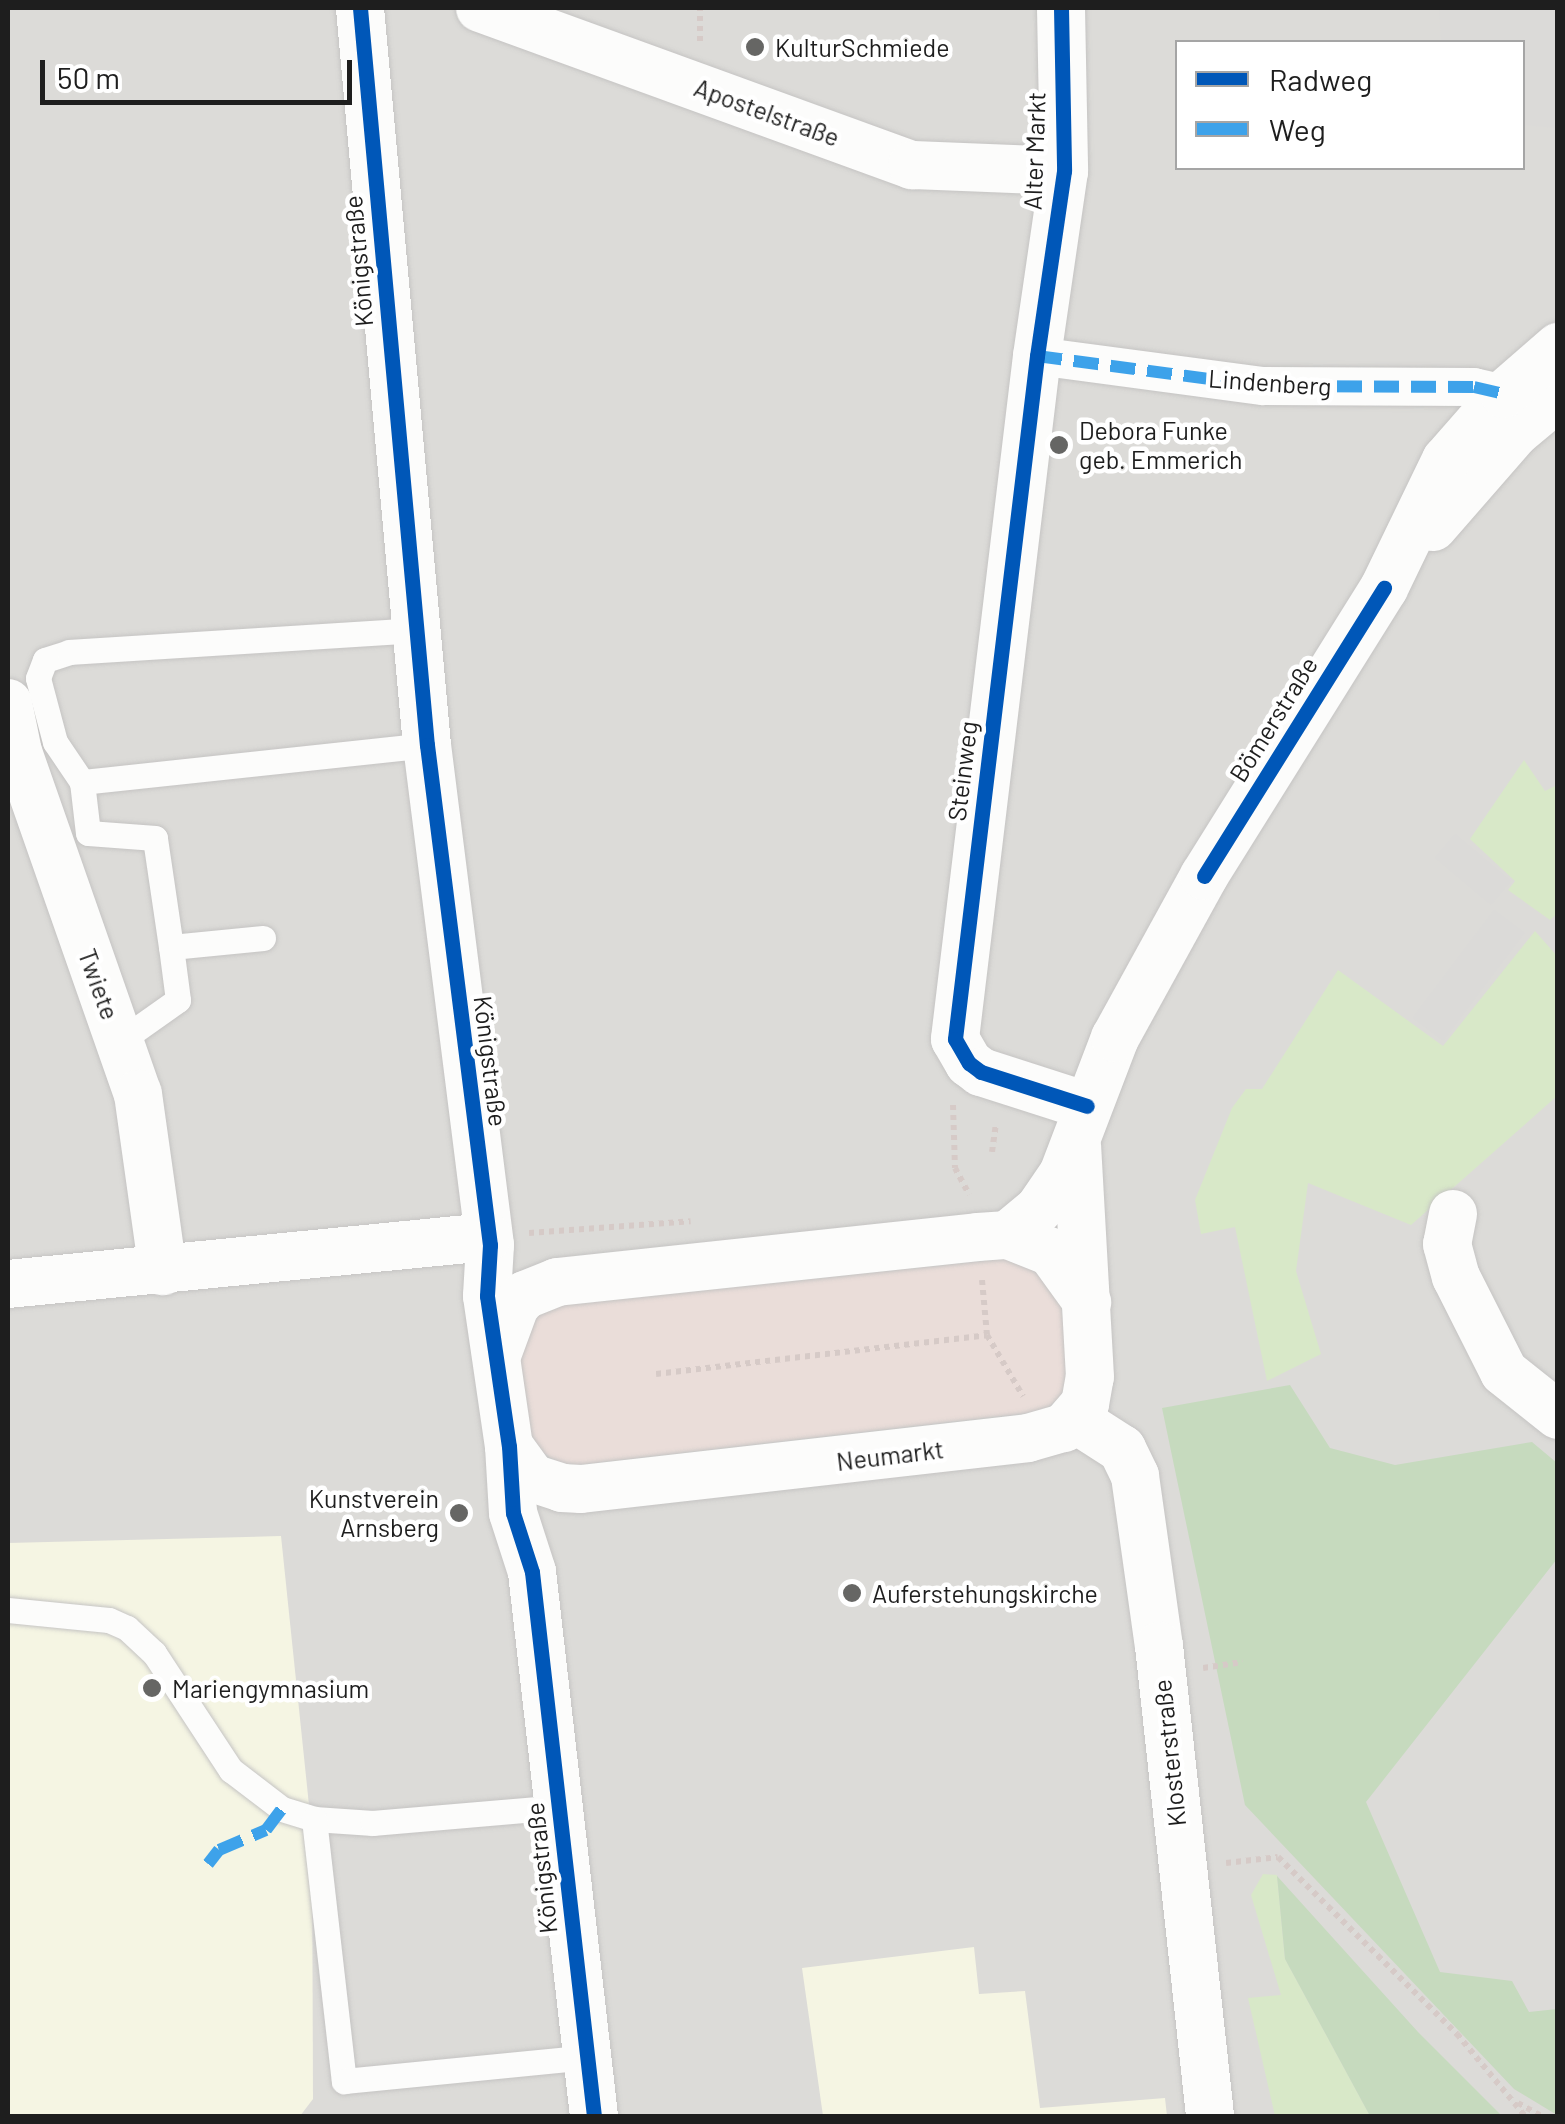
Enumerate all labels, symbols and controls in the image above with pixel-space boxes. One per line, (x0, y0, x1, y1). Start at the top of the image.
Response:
place label: KulturSchmiede (775, 32, 949, 62)
marker: KulturSchmiede (744, 36, 766, 58)
scale bar (45, 40, 358, 102)
legend (1175, 40, 1525, 170)
text: 50 m (57, 59, 120, 95)
text: Radweg (1269, 61, 1372, 97)
street label: Apostelstraße (690, 72, 844, 152)
street label: Alter Markt (1017, 91, 1051, 211)
text: Weg (1269, 111, 1326, 147)
street label: Königstraße (337, 194, 379, 328)
street label: Lindenberg (1207, 363, 1333, 401)
place label: Debora Funke geb. Emmerich (1079, 416, 1242, 475)
marker: Debora Funke geb. Emmerich (1048, 434, 1070, 456)
street label: Bömerstraße (1223, 651, 1323, 787)
street label: Steinweg (941, 719, 983, 823)
street label: Twiete (72, 945, 126, 1023)
street label: Königstraße (468, 994, 514, 1128)
street label: Neumarkt (835, 1434, 945, 1476)
place label: Kunstverein Arnsberg (309, 1484, 439, 1543)
marker: Kunstverein Arnsberg (448, 1502, 470, 1524)
place label: Auferstehungskirche (872, 1578, 1098, 1608)
marker: Auferstehungskirche (841, 1582, 863, 1604)
place label: Mariengymnasium (172, 1673, 369, 1703)
marker: Mariengymnasium (141, 1677, 163, 1699)
street label: Klosterstraße (1146, 1678, 1192, 1828)
street label: Königstraße (519, 1801, 563, 1935)

